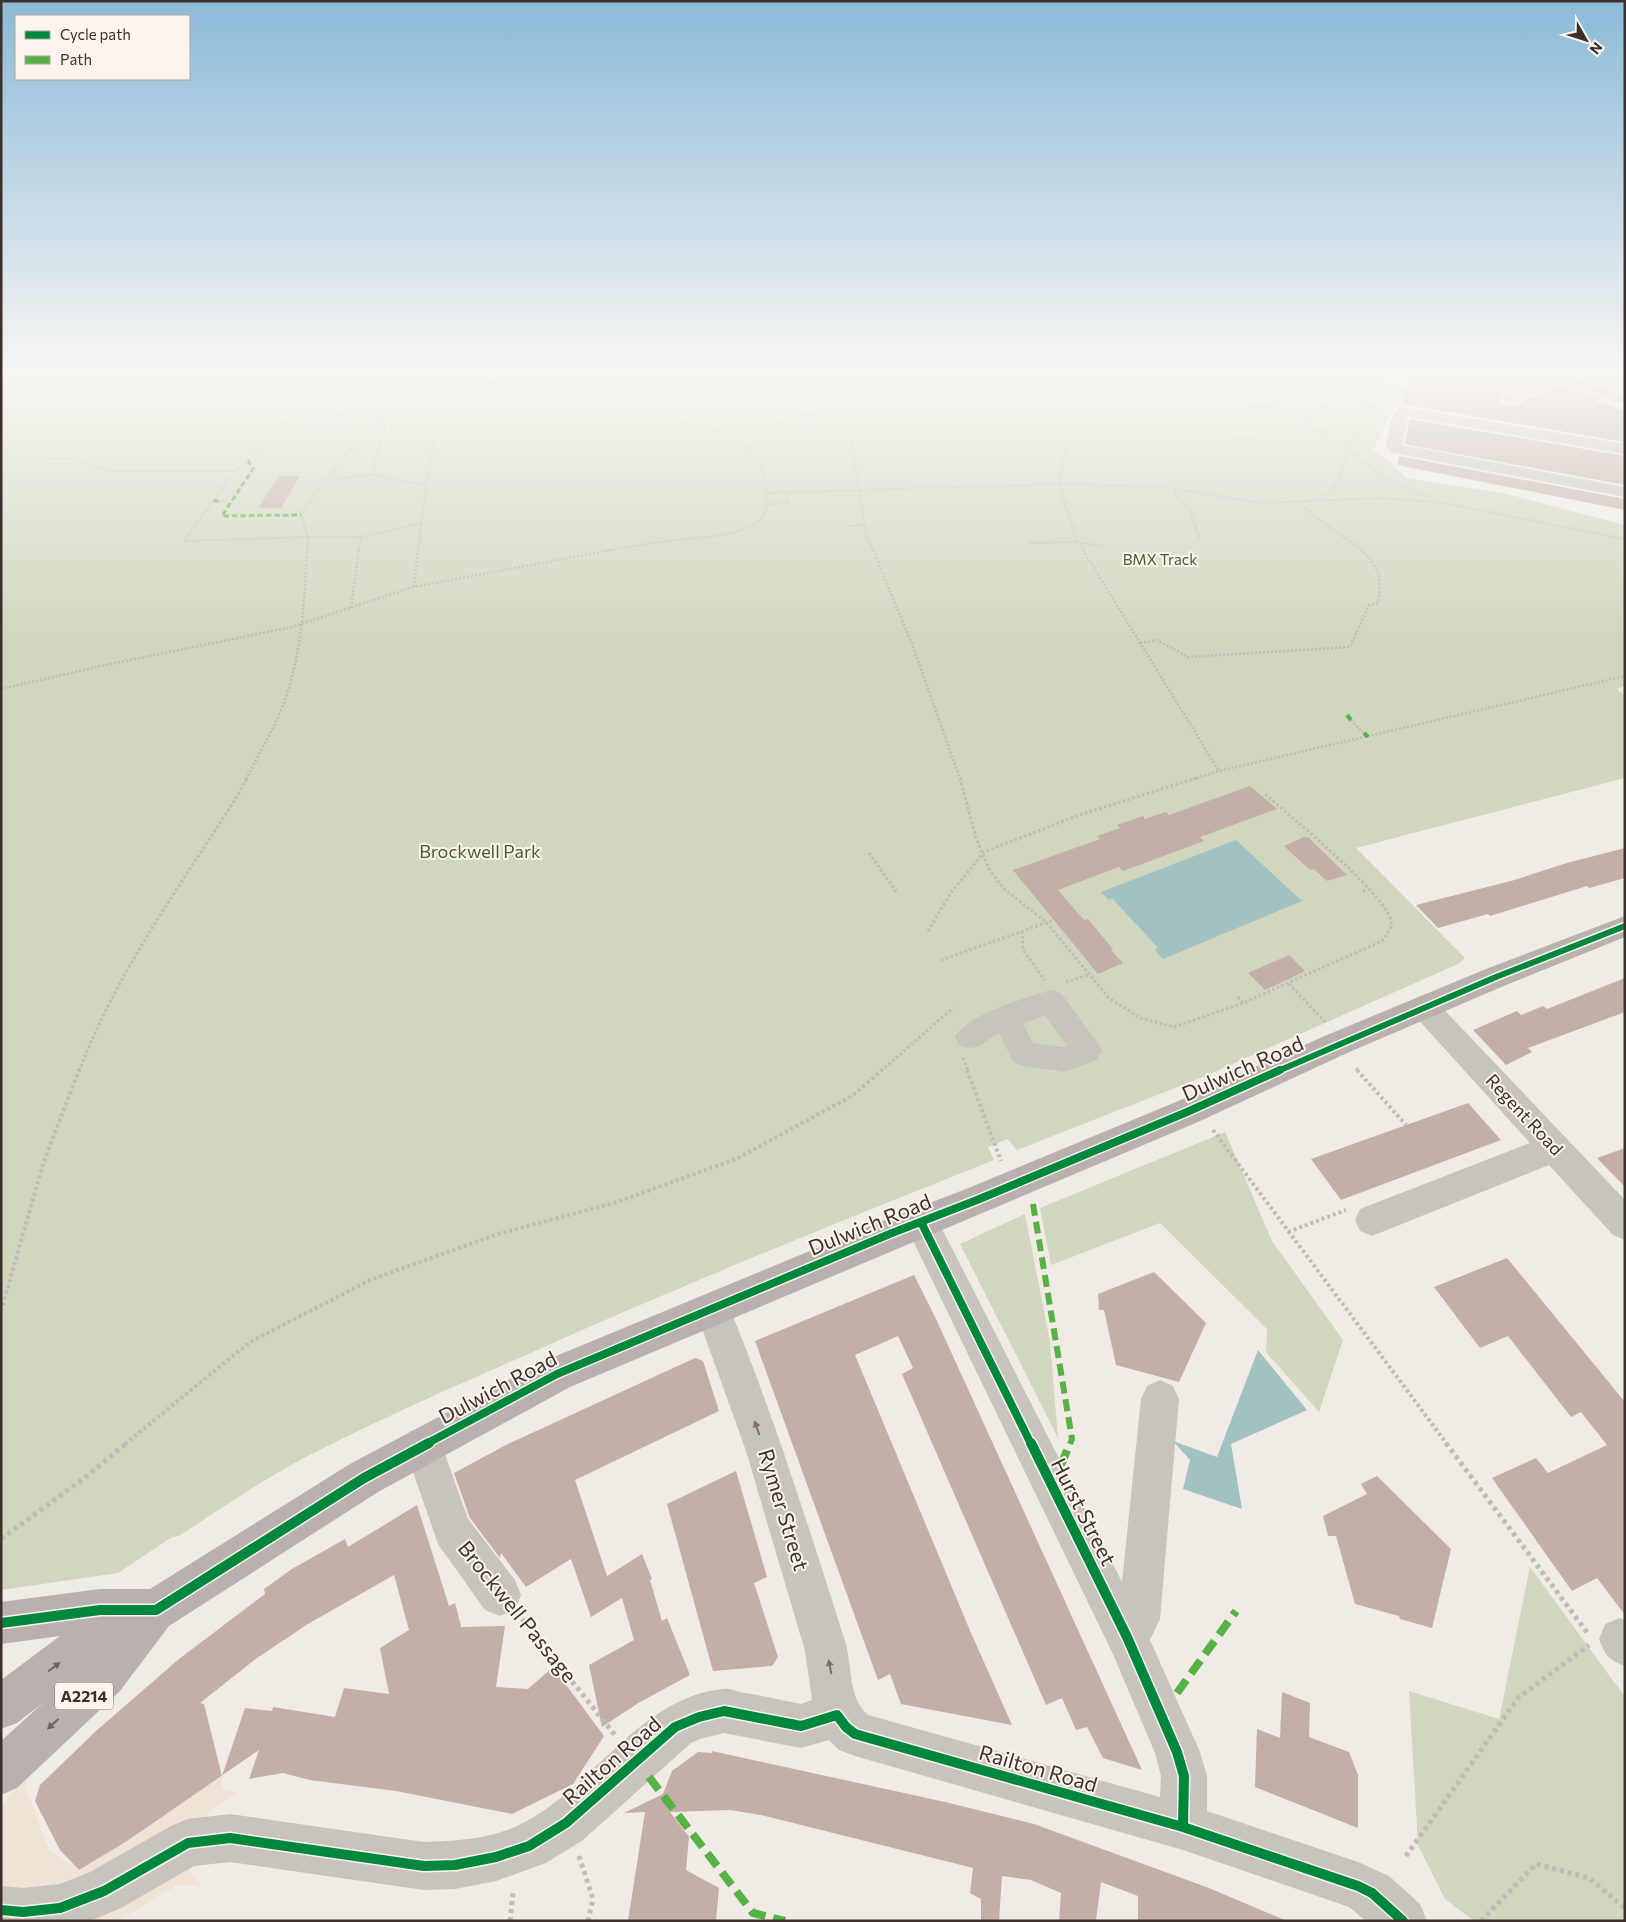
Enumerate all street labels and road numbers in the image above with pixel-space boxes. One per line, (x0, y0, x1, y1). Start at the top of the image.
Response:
street label: Dulwich Road (1178, 1030, 1307, 1106)
street label: Regent Road (1481, 1069, 1568, 1160)
street label: Dulwich Road (804, 1188, 934, 1260)
street label: Dulwich Road (434, 1345, 561, 1428)
street label: Rymer Street (754, 1446, 815, 1573)
street label: Hurst Street (1047, 1454, 1122, 1569)
street label: Brockwell Passage (454, 1535, 583, 1687)
road number: A2214 (55, 1682, 113, 1710)
street label: Railton Road (557, 1710, 665, 1809)
street label: Railton Road (976, 1739, 1100, 1796)

